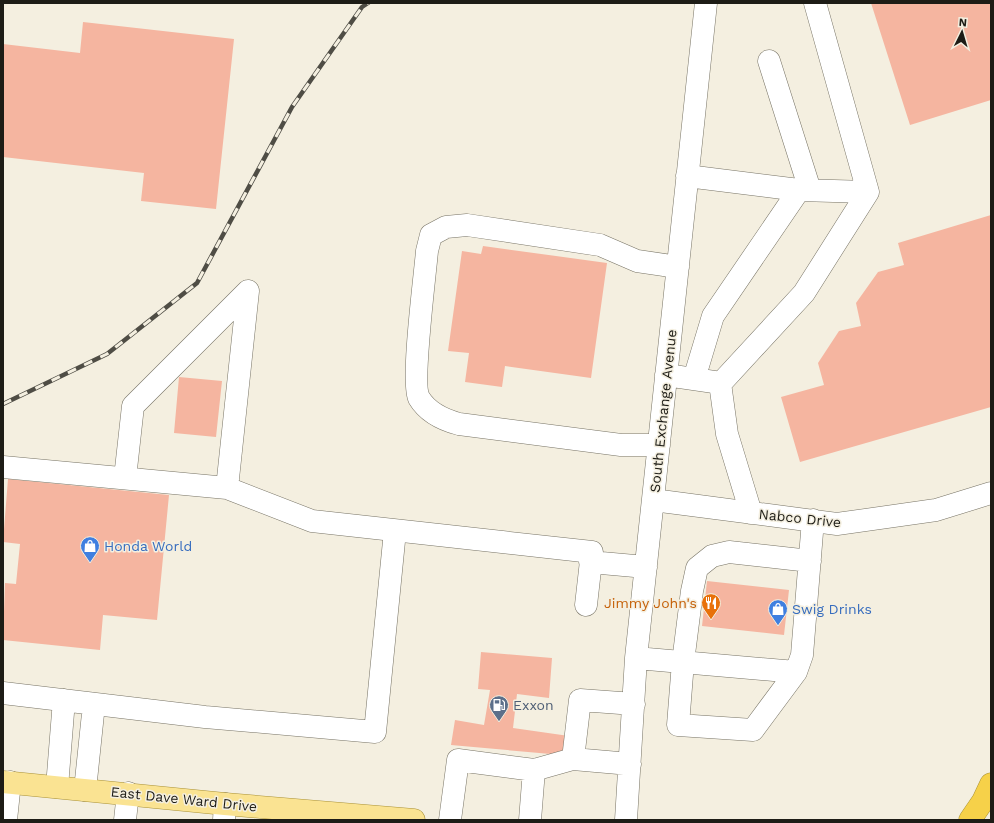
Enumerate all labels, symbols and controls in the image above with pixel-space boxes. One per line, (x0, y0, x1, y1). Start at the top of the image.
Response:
north arrow (942, 12, 982, 52)
text: N (958, 16, 967, 29)
street label: South Exchange Avenue (646, 329, 680, 493)
street label: Nabco Drive (758, 506, 842, 530)
shop icon: Honda World (79, 535, 101, 563)
place label: Honda World (104, 538, 192, 554)
restaurant icon: Jimmy John's (700, 592, 722, 620)
place label: Jimmy John's (604, 595, 697, 611)
shop icon: Swig Drinks (767, 598, 789, 626)
place label: Swig Drinks (792, 601, 872, 617)
fuel station icon: Exxon (488, 694, 510, 722)
place label: Exxon (513, 697, 554, 713)
street label: East Dave Ward Drive (110, 783, 258, 815)

